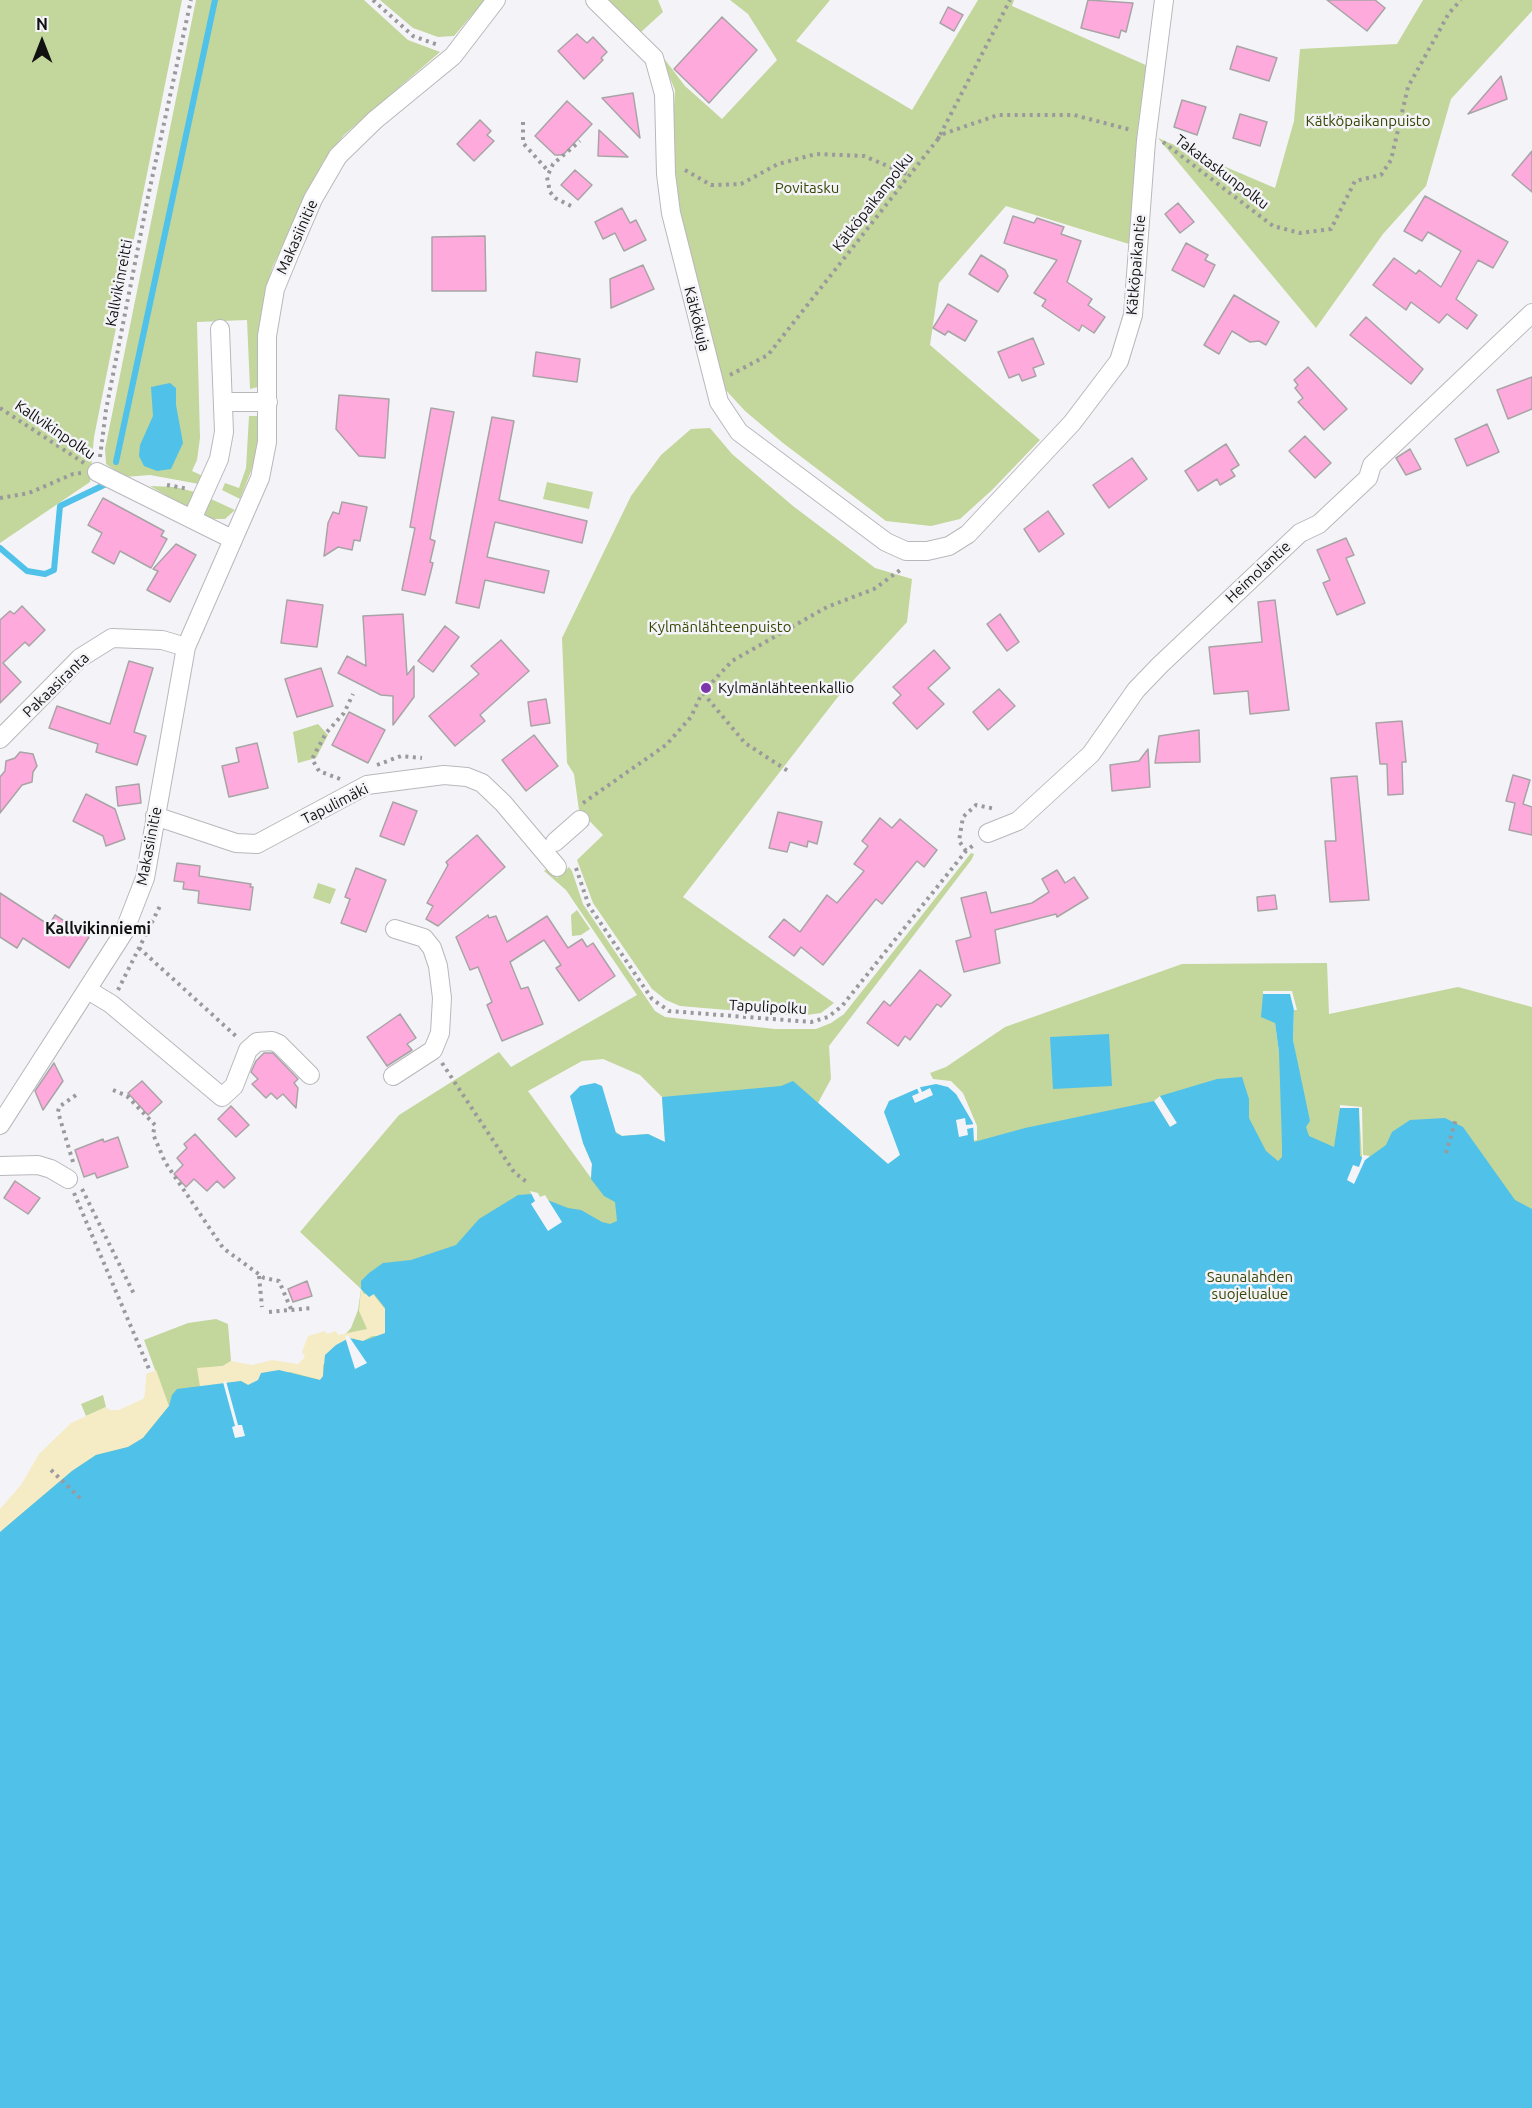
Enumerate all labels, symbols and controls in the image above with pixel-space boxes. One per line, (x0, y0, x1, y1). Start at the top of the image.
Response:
north arrow (12, 12, 72, 72)
text: N (36, 15, 48, 33)
park label: Kätköpaikanpuisto (1306, 112, 1430, 130)
street label: Takataskunpolku (1171, 131, 1273, 213)
street label: Kätköpaikanpolku (829, 149, 917, 255)
park label: Povitasku (775, 179, 839, 197)
street label: Makasiinitie (273, 197, 321, 277)
street label: Kätköpaikantie (1123, 214, 1149, 316)
street label: Kallvikinreitti (102, 238, 136, 328)
street label: Kätkökuja (680, 285, 714, 353)
street label: Kallvikinpolku (11, 397, 99, 463)
street label: Heimolantie (1222, 537, 1294, 607)
park label: Kylmänlähteenpuisto (649, 618, 791, 636)
street label: Pakaasiranta (19, 649, 93, 721)
place label: Kylmänlähteenkallio (718, 679, 854, 697)
marker: Kylmänlähteenkallio (699, 681, 713, 695)
street label: Tapulimäki (299, 780, 371, 828)
street label: Makasiinitie (133, 805, 165, 887)
district label: Kallvikinniemi (45, 919, 151, 939)
street label: Tapulipolku (729, 996, 807, 1018)
park label: Saunalahden suojelualue (1207, 1268, 1293, 1303)

